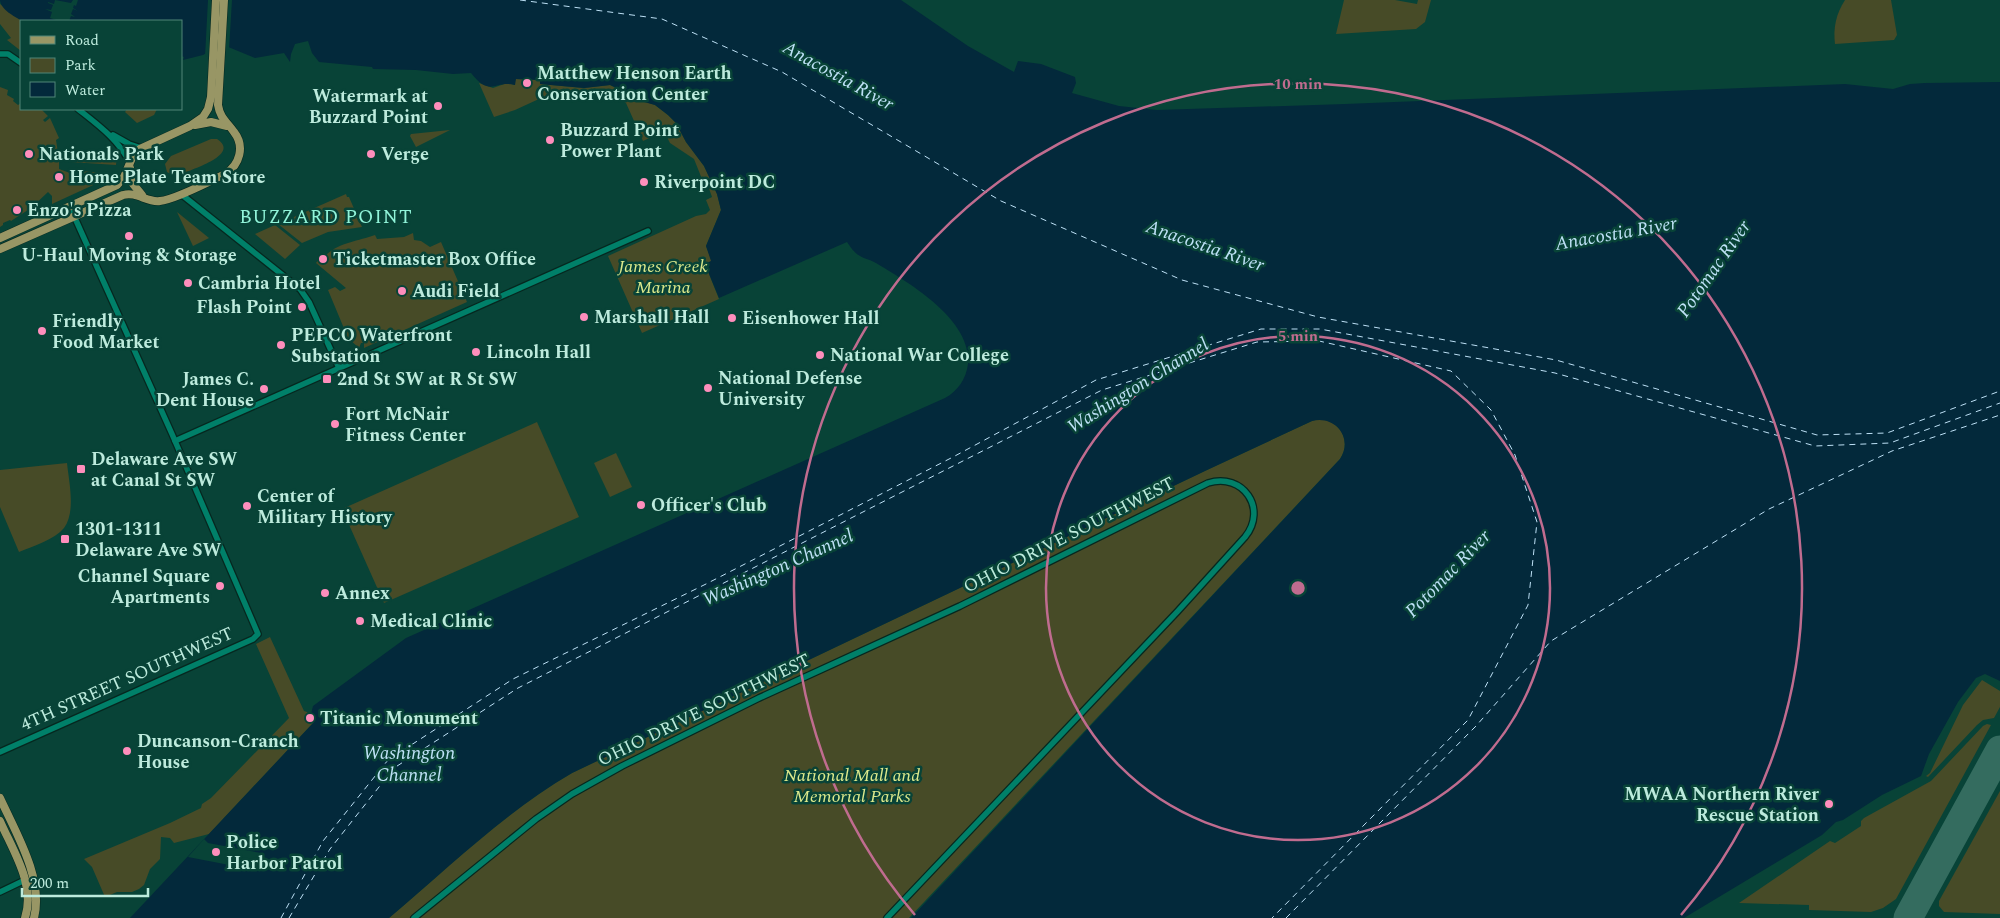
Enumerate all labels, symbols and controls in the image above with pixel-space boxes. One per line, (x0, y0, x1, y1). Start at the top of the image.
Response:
legend (20, 20, 182, 110)
text: Road (65, 29, 99, 52)
water label: Anacostia River (776, 33, 899, 119)
text: Park (65, 54, 96, 77)
place label: Matthew Henson Earth Conservation Center (537, 60, 732, 108)
text: 10 min (1274, 73, 1322, 96)
marker: Matthew Henson Earth Conservation Center (521, 77, 533, 89)
text: Water (65, 79, 105, 102)
place label: Watermark at Buzzard Point (309, 83, 428, 131)
marker: Watermark at Buzzard Point (432, 100, 444, 112)
place label: Buzzard Point Power Plant (560, 117, 679, 165)
marker: Buzzard Point Power Plant (544, 134, 556, 146)
place label: Nationals Park (39, 141, 164, 168)
place label: Verge (381, 141, 429, 168)
marker: Nationals Park (23, 148, 35, 160)
marker: Verge (365, 148, 377, 160)
place label: Home Plate Team Store (69, 164, 266, 191)
place label: Riverpoint DC (654, 169, 775, 196)
marker: Home Plate Team Store (53, 171, 65, 183)
marker: Riverpoint DC (638, 176, 650, 188)
place label: Enzo's Pizza (27, 197, 132, 224)
district label: BUZZARD POINT (239, 203, 413, 232)
marker: Enzo's Pizza (11, 204, 23, 216)
water label: Anacostia River (1552, 209, 1680, 259)
water label: Anacostia River (1141, 212, 1268, 280)
water label: Potomac River (1670, 214, 1759, 324)
marker: U-Haul Moving & Storage (123, 230, 135, 242)
place label: U-Haul Moving & Storage (21, 242, 237, 269)
place label: Ticketmaster Box Office (333, 246, 536, 273)
marker: Ticketmaster Box Office (317, 253, 329, 265)
park label: James Creek Marina (616, 253, 708, 301)
place label: Cambria Hotel (198, 270, 321, 297)
marker: Cambria Hotel (182, 277, 194, 289)
place label: Audi Field (412, 278, 500, 305)
marker: Audi Field (396, 285, 408, 297)
place label: Flash Point (196, 294, 292, 321)
marker: Flash Point (296, 301, 308, 313)
place label: Marshall Hall (594, 304, 709, 331)
place label: Eisenhower Hall (742, 305, 879, 332)
place label: Friendly Food Market (52, 308, 159, 356)
marker: Marshall Hall (578, 311, 590, 323)
marker: Eisenhower Hall (726, 312, 738, 324)
place label: PEPCO Waterfront Substation (291, 322, 453, 370)
marker: Friendly Food Market (36, 325, 48, 337)
text: 5 min (1278, 325, 1318, 348)
water label: Washington Channel (1061, 331, 1215, 441)
marker: PEPCO Waterfront Substation (275, 339, 287, 351)
place label: Lincoln Hall (486, 339, 591, 366)
place label: National War College (830, 342, 1009, 369)
marker: Lincoln Hall (470, 346, 482, 358)
marker: National War College (814, 349, 826, 361)
place label: National Defense University (718, 365, 862, 413)
place label: James C. Dent House (156, 366, 254, 414)
place label: 2nd St SW at R St SW (337, 366, 518, 393)
marker: 2nd St SW at R St SW (321, 373, 333, 385)
marker: National Defense University (702, 382, 714, 394)
marker: James C. Dent House (258, 383, 270, 395)
place label: Fort McNair Fitness Center (345, 401, 466, 449)
marker: Fort McNair Fitness Center (329, 418, 341, 430)
place label: Delaware Ave SW at Canal St SW (91, 446, 237, 494)
marker: Delaware Ave SW at Canal St SW (75, 463, 87, 475)
street label: OHIO DRIVE SOUTHWEST (959, 470, 1179, 600)
place label: Center of Military History (257, 483, 393, 531)
place label: Officer's Club (651, 492, 766, 519)
marker: Officer's Club (635, 499, 647, 511)
marker: Center of Military History (241, 500, 253, 512)
place label: 1301-1311 Delaware Ave SW (75, 516, 221, 564)
water label: Washington Channel (698, 522, 858, 614)
water label: Potomac River (1398, 523, 1498, 625)
marker: 1301-1311 Delaware Ave SW (59, 533, 71, 545)
place label: Channel Square Apartments (78, 563, 210, 611)
centre of rings (1289, 579, 1307, 597)
marker: Channel Square Apartments (214, 580, 226, 592)
place label: Annex (335, 580, 390, 607)
marker: Annex (319, 587, 331, 599)
place label: Medical Clinic (370, 608, 493, 635)
marker: Medical Clinic (354, 615, 366, 627)
street label: 4TH STREET SOUTHWEST (16, 620, 238, 738)
street label: OHIO DRIVE SOUTHWEST (593, 647, 815, 773)
place label: Titanic Monument (320, 705, 478, 732)
marker: Titanic Monument (304, 712, 316, 724)
place label: Duncanson-Cranch House (137, 728, 299, 776)
water label: Washington Channel (363, 739, 455, 790)
marker: Duncanson-Cranch House (121, 745, 133, 757)
park label: National Mall and Memorial Parks (784, 762, 920, 810)
place label: MWAA Northern River Rescue Station (1624, 781, 1819, 829)
marker: MWAA Northern River Rescue Station (1823, 798, 1835, 810)
place label: Police Harbor Patrol (226, 829, 343, 877)
marker: Police Harbor Patrol (210, 846, 222, 858)
scale bar (22, 866, 149, 898)
text: 200 m (30, 872, 69, 895)

